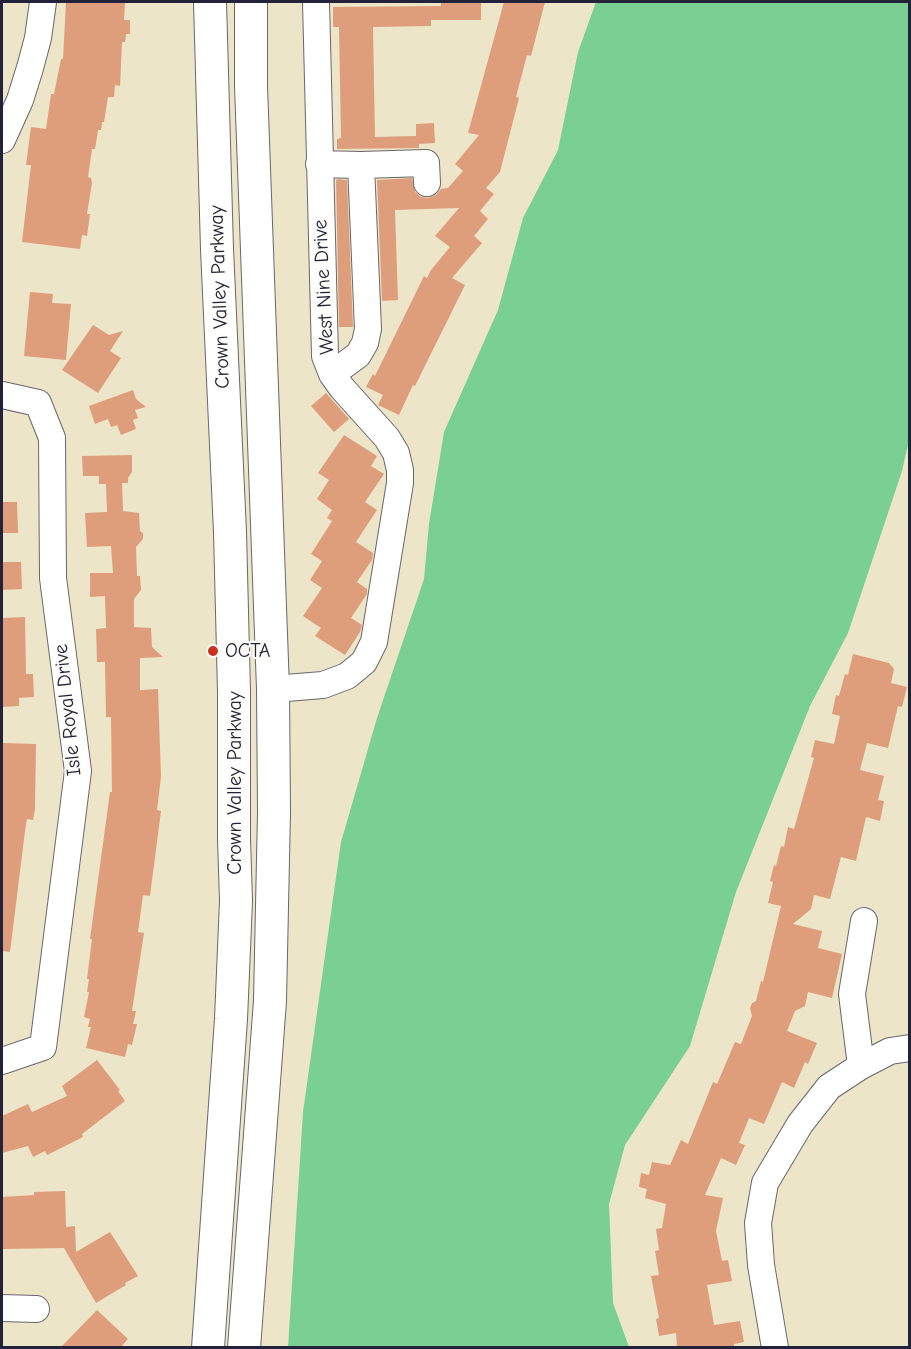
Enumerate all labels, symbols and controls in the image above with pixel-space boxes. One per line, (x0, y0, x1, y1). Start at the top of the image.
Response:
street label: Crown Valley Parkway (205, 205, 235, 389)
street label: West Nine Drive (308, 219, 340, 355)
place label: OCTA (225, 639, 270, 663)
street label: Isle Royal Drive (49, 643, 87, 777)
marker: OCTA (206, 644, 220, 658)
street label: Crown Valley Parkway (223, 691, 247, 875)

